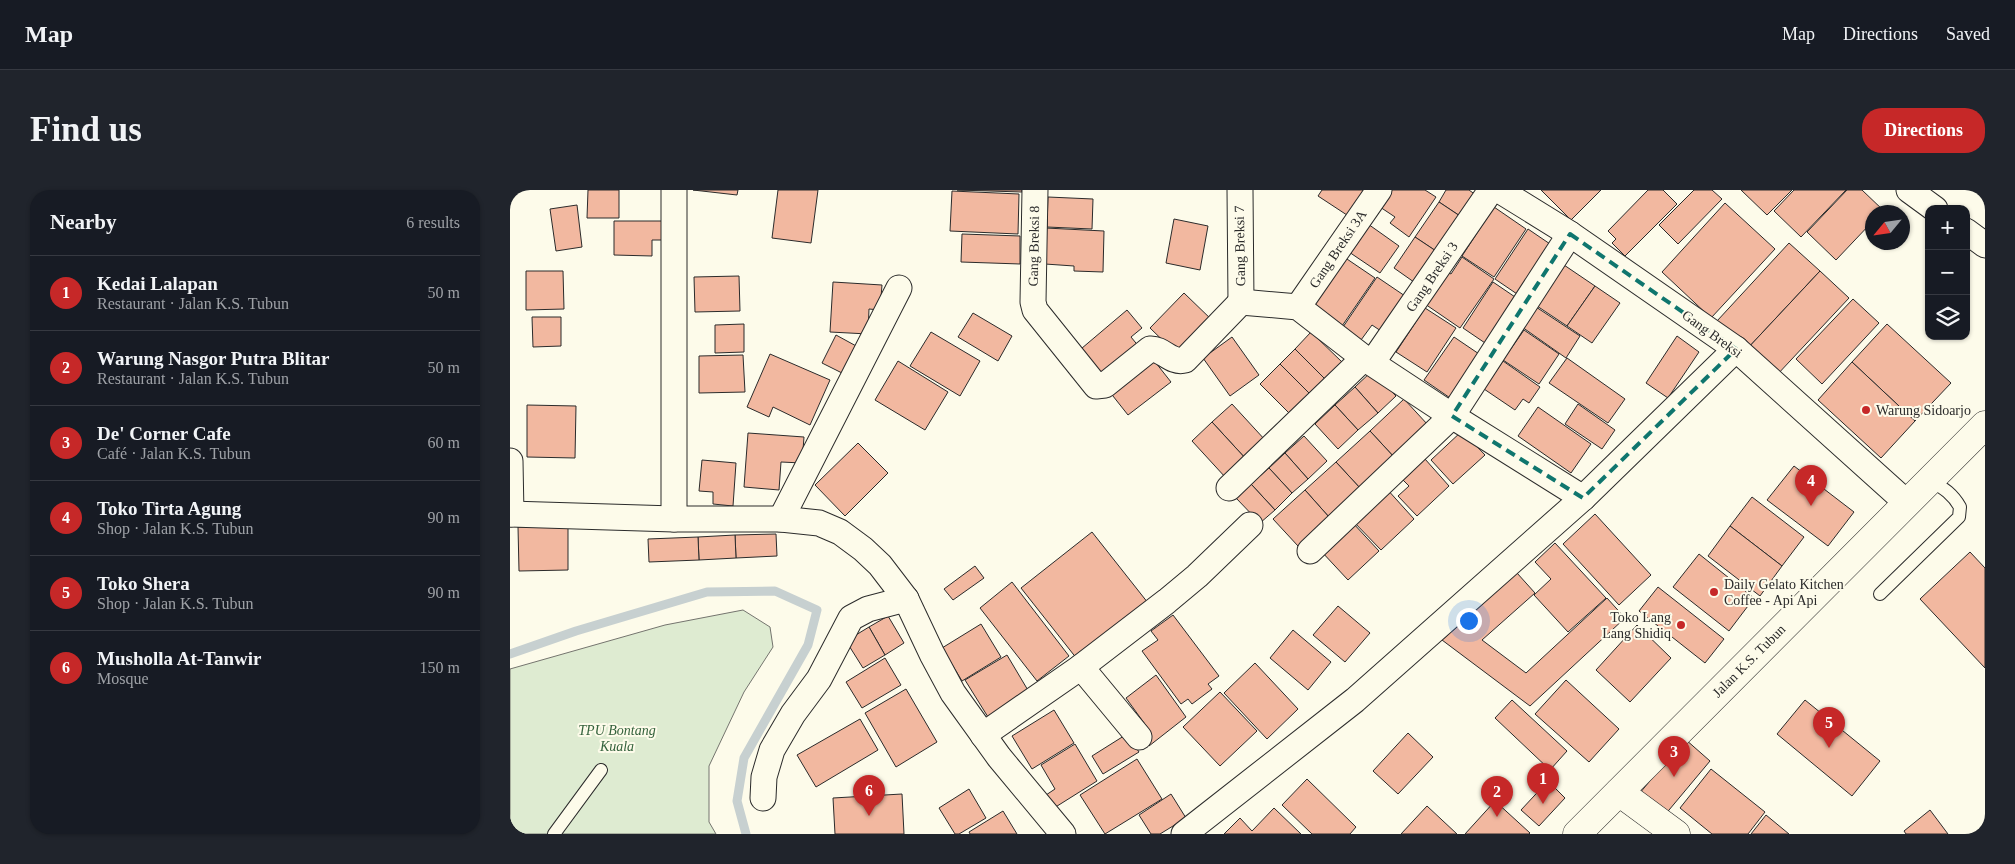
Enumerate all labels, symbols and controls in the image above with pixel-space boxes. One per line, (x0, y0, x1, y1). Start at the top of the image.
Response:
text: Map (25, 21, 73, 47)
text: Map (1782, 24, 1815, 44)
text: Directions (1843, 24, 1918, 44)
text: Saved (1946, 24, 1990, 44)
button: Directions (1862, 108, 1985, 153)
text: Find us (30, 110, 142, 149)
street label: Gang Breksi 8 (1026, 205, 1042, 287)
street label: Gang Breksi 7 (1232, 205, 1248, 287)
north arrow (1865, 205, 1910, 250)
map controls (1925, 205, 1970, 340)
button: + (1925, 205, 1970, 250)
street label: Gang Breksi 3A (1306, 206, 1370, 291)
text: Nearby (50, 210, 117, 234)
text: 6 results (406, 214, 460, 231)
street label: Gang Breksi 3 (1403, 239, 1461, 315)
button: − (1925, 250, 1970, 295)
text: Kedai Lalapan (97, 273, 218, 294)
text: 1 (62, 284, 70, 301)
text: 50 m (428, 284, 460, 301)
text: Restaurant · Jalan K.S. Tubun (97, 295, 289, 312)
button: layers (1925, 295, 1970, 340)
street label: Gang Breksi (1679, 307, 1745, 361)
text: Warung Nasgor Putra Blitar (97, 348, 329, 369)
text: 2 (62, 359, 70, 376)
text: 50 m (428, 359, 460, 376)
text: Restaurant · Jalan K.S. Tubun (97, 370, 289, 387)
place label: Warung Sidoarjo (1876, 403, 1971, 418)
marker: Warung Sidoarjo (1860, 404, 1872, 416)
text: De' Corner Cafe (97, 423, 231, 444)
text: 3 (62, 434, 70, 451)
text: 60 m (428, 434, 460, 451)
text: Café · Jalan K.S. Tubun (97, 445, 251, 462)
pin: 4 (1795, 465, 1827, 506)
text: Toko Tirta Agung (97, 498, 241, 519)
text: 4 (62, 509, 70, 526)
text: 90 m (428, 509, 460, 526)
text: Shop · Jalan K.S. Tubun (97, 520, 253, 537)
text: Toko Shera (97, 573, 190, 594)
place label: Daily Gelato Kitchen Coffee - Api Api (1724, 577, 1844, 608)
text: 5 (62, 584, 70, 601)
text: 90 m (428, 584, 460, 601)
marker: Daily Gelato Kitchen Coffee - Api Api (1708, 586, 1720, 598)
text: Shop · Jalan K.S. Tubun (97, 595, 253, 612)
your location (1456, 608, 1482, 634)
place label: Toko Lang Lang Shidiq (1602, 610, 1671, 641)
marker: Toko Lang Lang Shidiq (1675, 619, 1687, 631)
street label: Jalan K.S. Tubun (1710, 622, 1788, 700)
text: Musholla At-Tanwir (97, 648, 262, 669)
text: 6 (62, 659, 70, 676)
text: 150 m (420, 659, 460, 676)
text: Mosque (97, 670, 149, 687)
pin: 5 (1813, 707, 1845, 748)
park label: TPU Bontang Kuala (578, 723, 656, 754)
pin: 3 (1658, 736, 1690, 777)
pin: 1 (1527, 763, 1559, 804)
pin: 6 (853, 775, 885, 816)
pin: 2 (1481, 776, 1513, 817)

